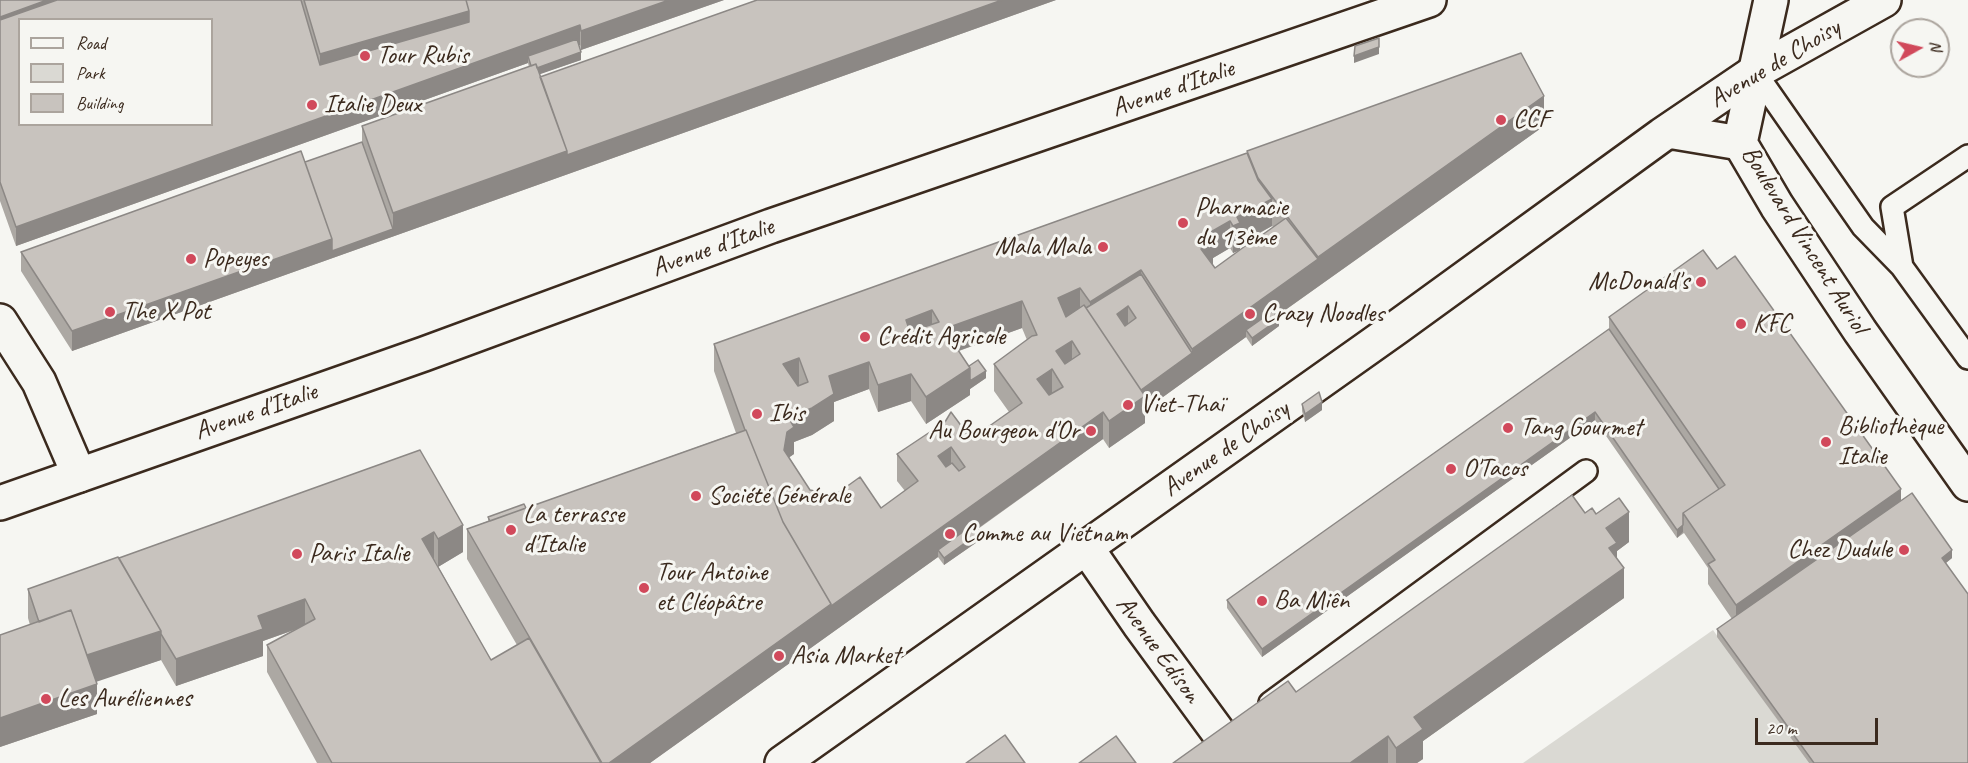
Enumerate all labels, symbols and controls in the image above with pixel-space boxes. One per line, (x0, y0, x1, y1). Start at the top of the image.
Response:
street label: Avenue de Choisy (1704, 13, 1846, 115)
legend (18, 18, 213, 126)
north arrow (1890, 18, 1950, 78)
text: Road (76, 32, 106, 54)
text: N (1925, 39, 1946, 52)
place label: Tour Rubis (377, 40, 469, 72)
marker: Tour Rubis (358, 49, 372, 63)
street label: Avenue d'Italie (1108, 53, 1238, 125)
text: Park (76, 62, 105, 84)
place label: Italie Deux (324, 89, 421, 121)
text: Building (76, 92, 123, 114)
marker: Italie Deux (305, 98, 319, 112)
place label: CCF (1513, 104, 1550, 136)
marker: CCF (1494, 113, 1508, 127)
street label: Boulevard Vincent Auriol (1734, 141, 1874, 339)
place label: Pharmacie du 13ème (1195, 192, 1288, 254)
street label: Avenue d'Italie (648, 212, 778, 284)
marker: Pharmacie du 13ème (1176, 216, 1190, 230)
place label: Mala Mala (995, 231, 1091, 263)
marker: Mala Mala (1096, 240, 1110, 254)
place label: Popeyes (203, 243, 268, 275)
marker: Popeyes (184, 252, 198, 266)
place label: McDonald's (1588, 266, 1689, 298)
marker: McDonald's (1694, 275, 1708, 289)
place label: The X Pot (122, 296, 210, 328)
place label: Crazy Noodles (1262, 298, 1384, 330)
marker: The X Pot (103, 305, 117, 319)
marker: Crazy Noodles (1243, 307, 1257, 321)
place label: KFC (1753, 308, 1791, 340)
marker: KFC (1734, 317, 1748, 331)
place label: Crédit Agricole (877, 321, 1005, 353)
marker: Crédit Agricole (858, 330, 872, 344)
street label: Avenue d'Italie (191, 376, 321, 448)
place label: Viet-Thaï (1140, 389, 1224, 421)
street label: Avenue de Choisy (1157, 394, 1295, 504)
place label: Ibis (769, 398, 805, 430)
marker: Viet-Thaï (1121, 398, 1135, 412)
marker: Ibis (750, 407, 764, 421)
place label: Bibliothèque Italie (1838, 411, 1943, 472)
place label: Tang Gourmet (1520, 412, 1642, 444)
place label: Au Bourgeon d'Or (928, 415, 1079, 447)
marker: Tang Gourmet (1501, 421, 1515, 435)
marker: Au Bourgeon d'Or (1084, 424, 1098, 438)
marker: Bibliothèque Italie (1819, 435, 1833, 449)
place label: O'Tacos (1463, 453, 1527, 485)
marker: O'Tacos (1444, 462, 1458, 476)
place label: Société Générale (708, 480, 850, 512)
marker: Société Générale (689, 489, 703, 503)
place label: La terrasse d'Italie (523, 499, 624, 560)
place label: Comme au Vietnam (962, 518, 1128, 550)
marker: La terrasse d'Italie (504, 523, 518, 537)
marker: Comme au Vietnam (943, 527, 957, 541)
place label: Chez Dudule (1787, 534, 1892, 566)
place label: Paris Italie (309, 538, 409, 570)
marker: Chez Dudule (1897, 543, 1911, 557)
marker: Paris Italie (290, 547, 304, 561)
place label: Tour Antoine et Cléopâtre (656, 557, 767, 618)
marker: Tour Antoine et Cléopâtre (637, 581, 651, 595)
place label: Ba Miên (1274, 585, 1349, 617)
street label: Avenue Edison (1109, 590, 1207, 710)
marker: Ba Miên (1255, 594, 1269, 608)
place label: Asia Market (791, 640, 900, 672)
marker: Asia Market (772, 649, 786, 663)
place label: Les Auréliennes (58, 683, 191, 715)
marker: Les Auréliennes (39, 692, 53, 706)
scale bar (1758, 706, 1881, 744)
text: 20 m (1766, 717, 1797, 739)

